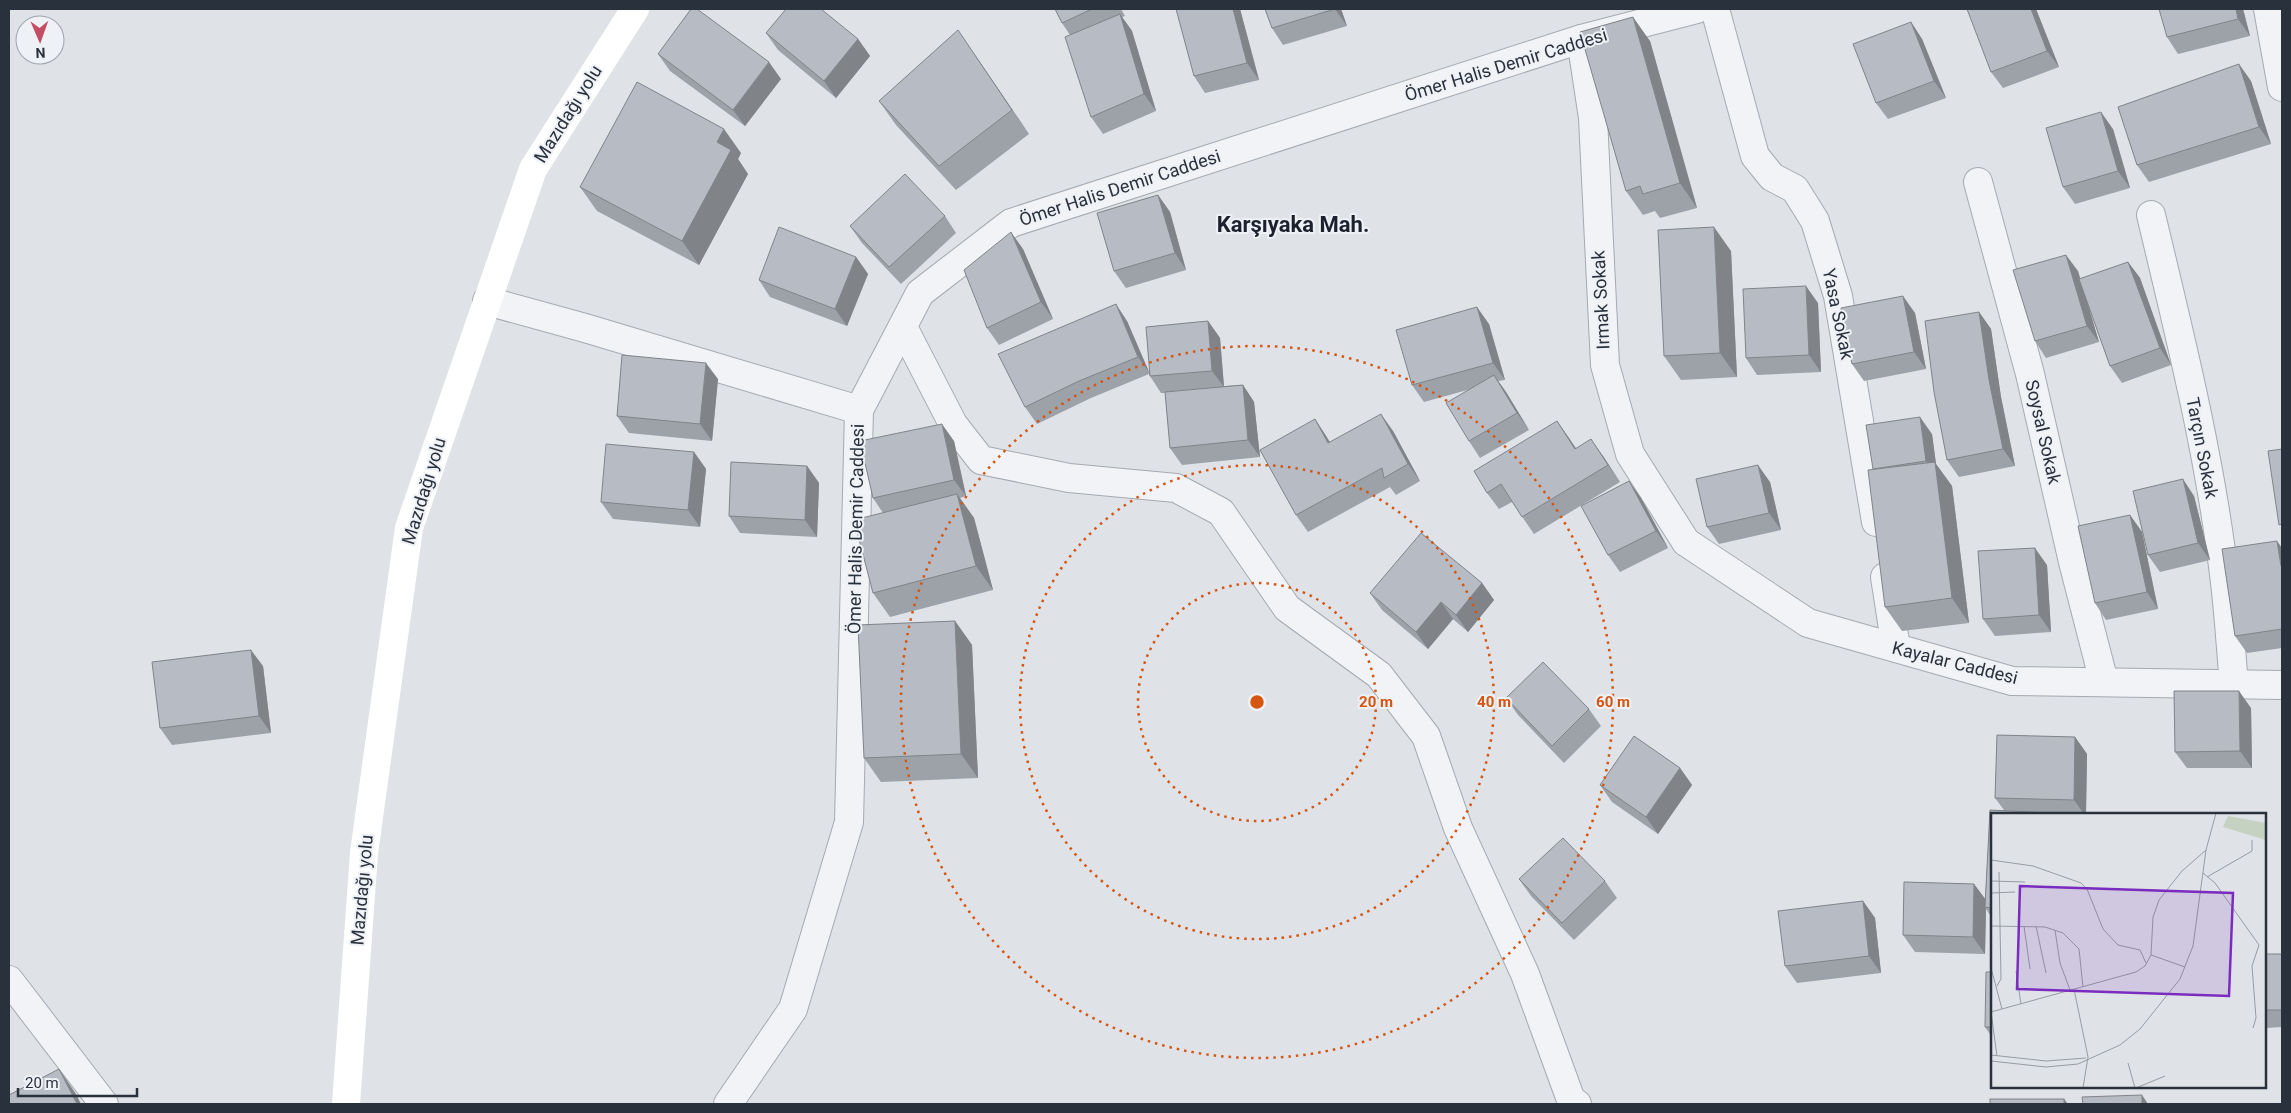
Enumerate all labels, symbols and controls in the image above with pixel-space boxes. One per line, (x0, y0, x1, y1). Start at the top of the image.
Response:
north arrow (15, 15, 65, 65)
street label: Ömer Halis Demir Caddesi (1402, 24, 1610, 105)
text: N (35, 45, 46, 61)
street label: Mazıdağı yolu (529, 61, 606, 166)
street label: Ömer Halis Demir Caddesi (1016, 145, 1223, 230)
district label: Karşıyaka Mah. (1217, 212, 1369, 237)
street label: Irmak Sokak (1587, 249, 1614, 350)
street label: Yasa Sokak (1819, 266, 1859, 362)
street label: Soysal Sokak (2021, 378, 2066, 487)
street label: Tarçın Sokak (2182, 395, 2223, 501)
street label: Ömer Halis Demir Caddesi (843, 424, 868, 634)
street label: Mazıdağı yolu (397, 435, 450, 547)
street label: Kayalar Caddesi (1890, 637, 2020, 688)
centre of rings (1248, 693, 1266, 711)
text: 20 m (1359, 693, 1393, 711)
text: 40 m (1477, 693, 1511, 711)
text: 60 m (1596, 693, 1630, 711)
inset map (1991, 813, 2266, 1088)
street label: Mazıdağı yolu (346, 834, 377, 946)
scale bar (18, 1066, 136, 1098)
text: 20 m (25, 1074, 59, 1092)

